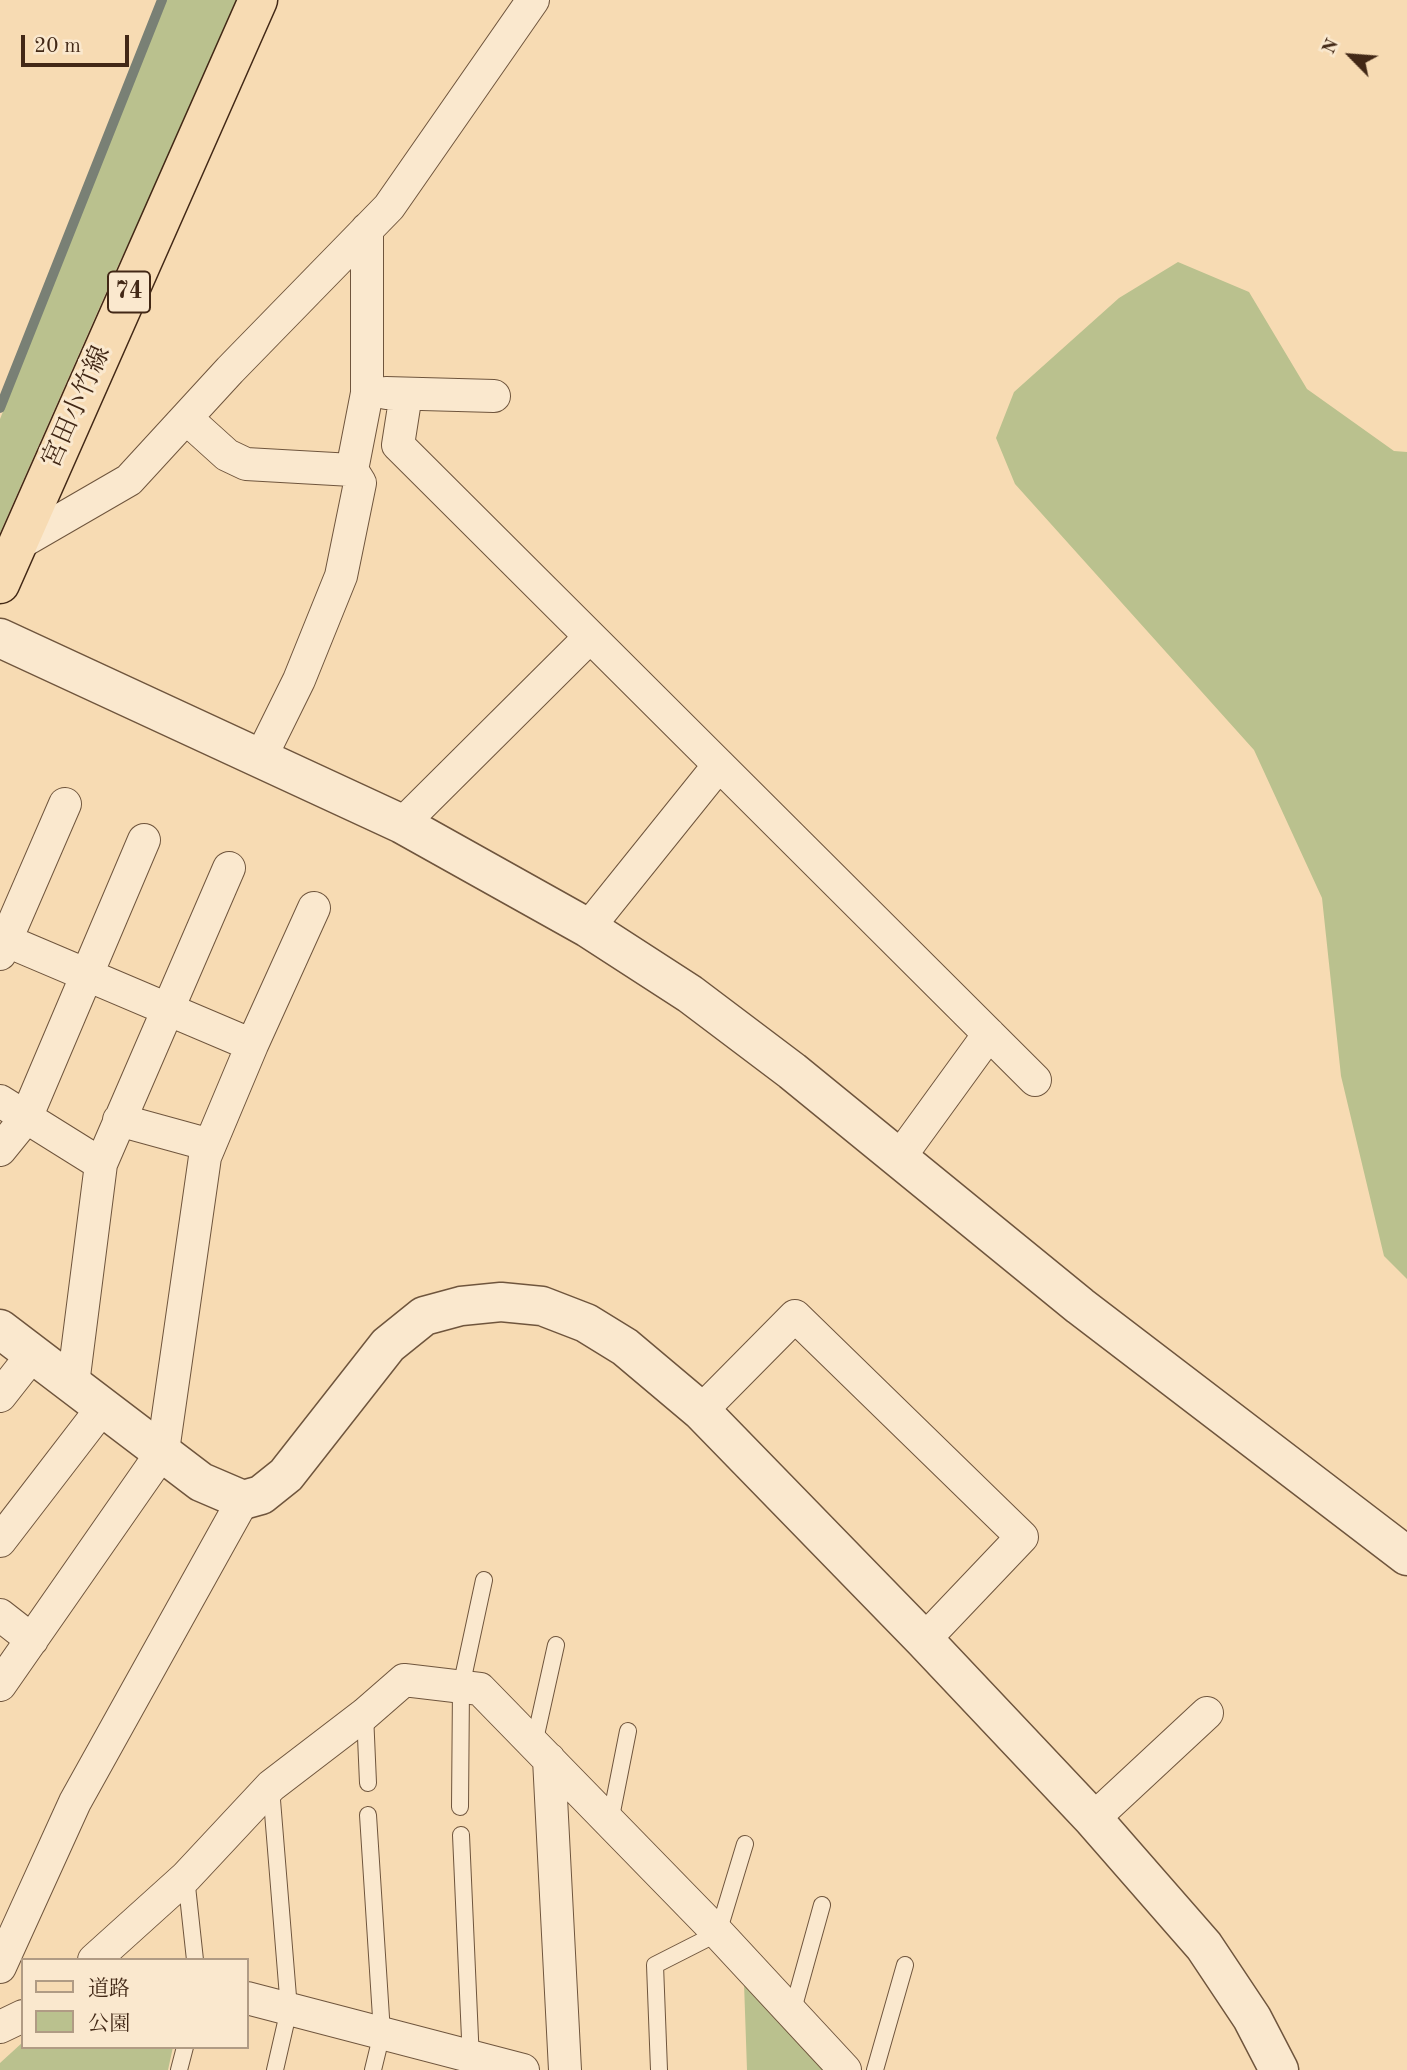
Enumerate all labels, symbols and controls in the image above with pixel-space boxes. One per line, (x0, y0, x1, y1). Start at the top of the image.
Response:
scale bar (24, 21, 133, 65)
north arrow (1316, 21, 1386, 91)
text: 20 m (34, 36, 81, 57)
text: N (1320, 36, 1343, 58)
road number: 74 (108, 272, 150, 312)
street label: 宮田小竹線 (36, 341, 118, 473)
legend (21, 1958, 248, 2049)
text: 道路 (88, 1979, 130, 2000)
text: 公園 (88, 2014, 130, 2035)

